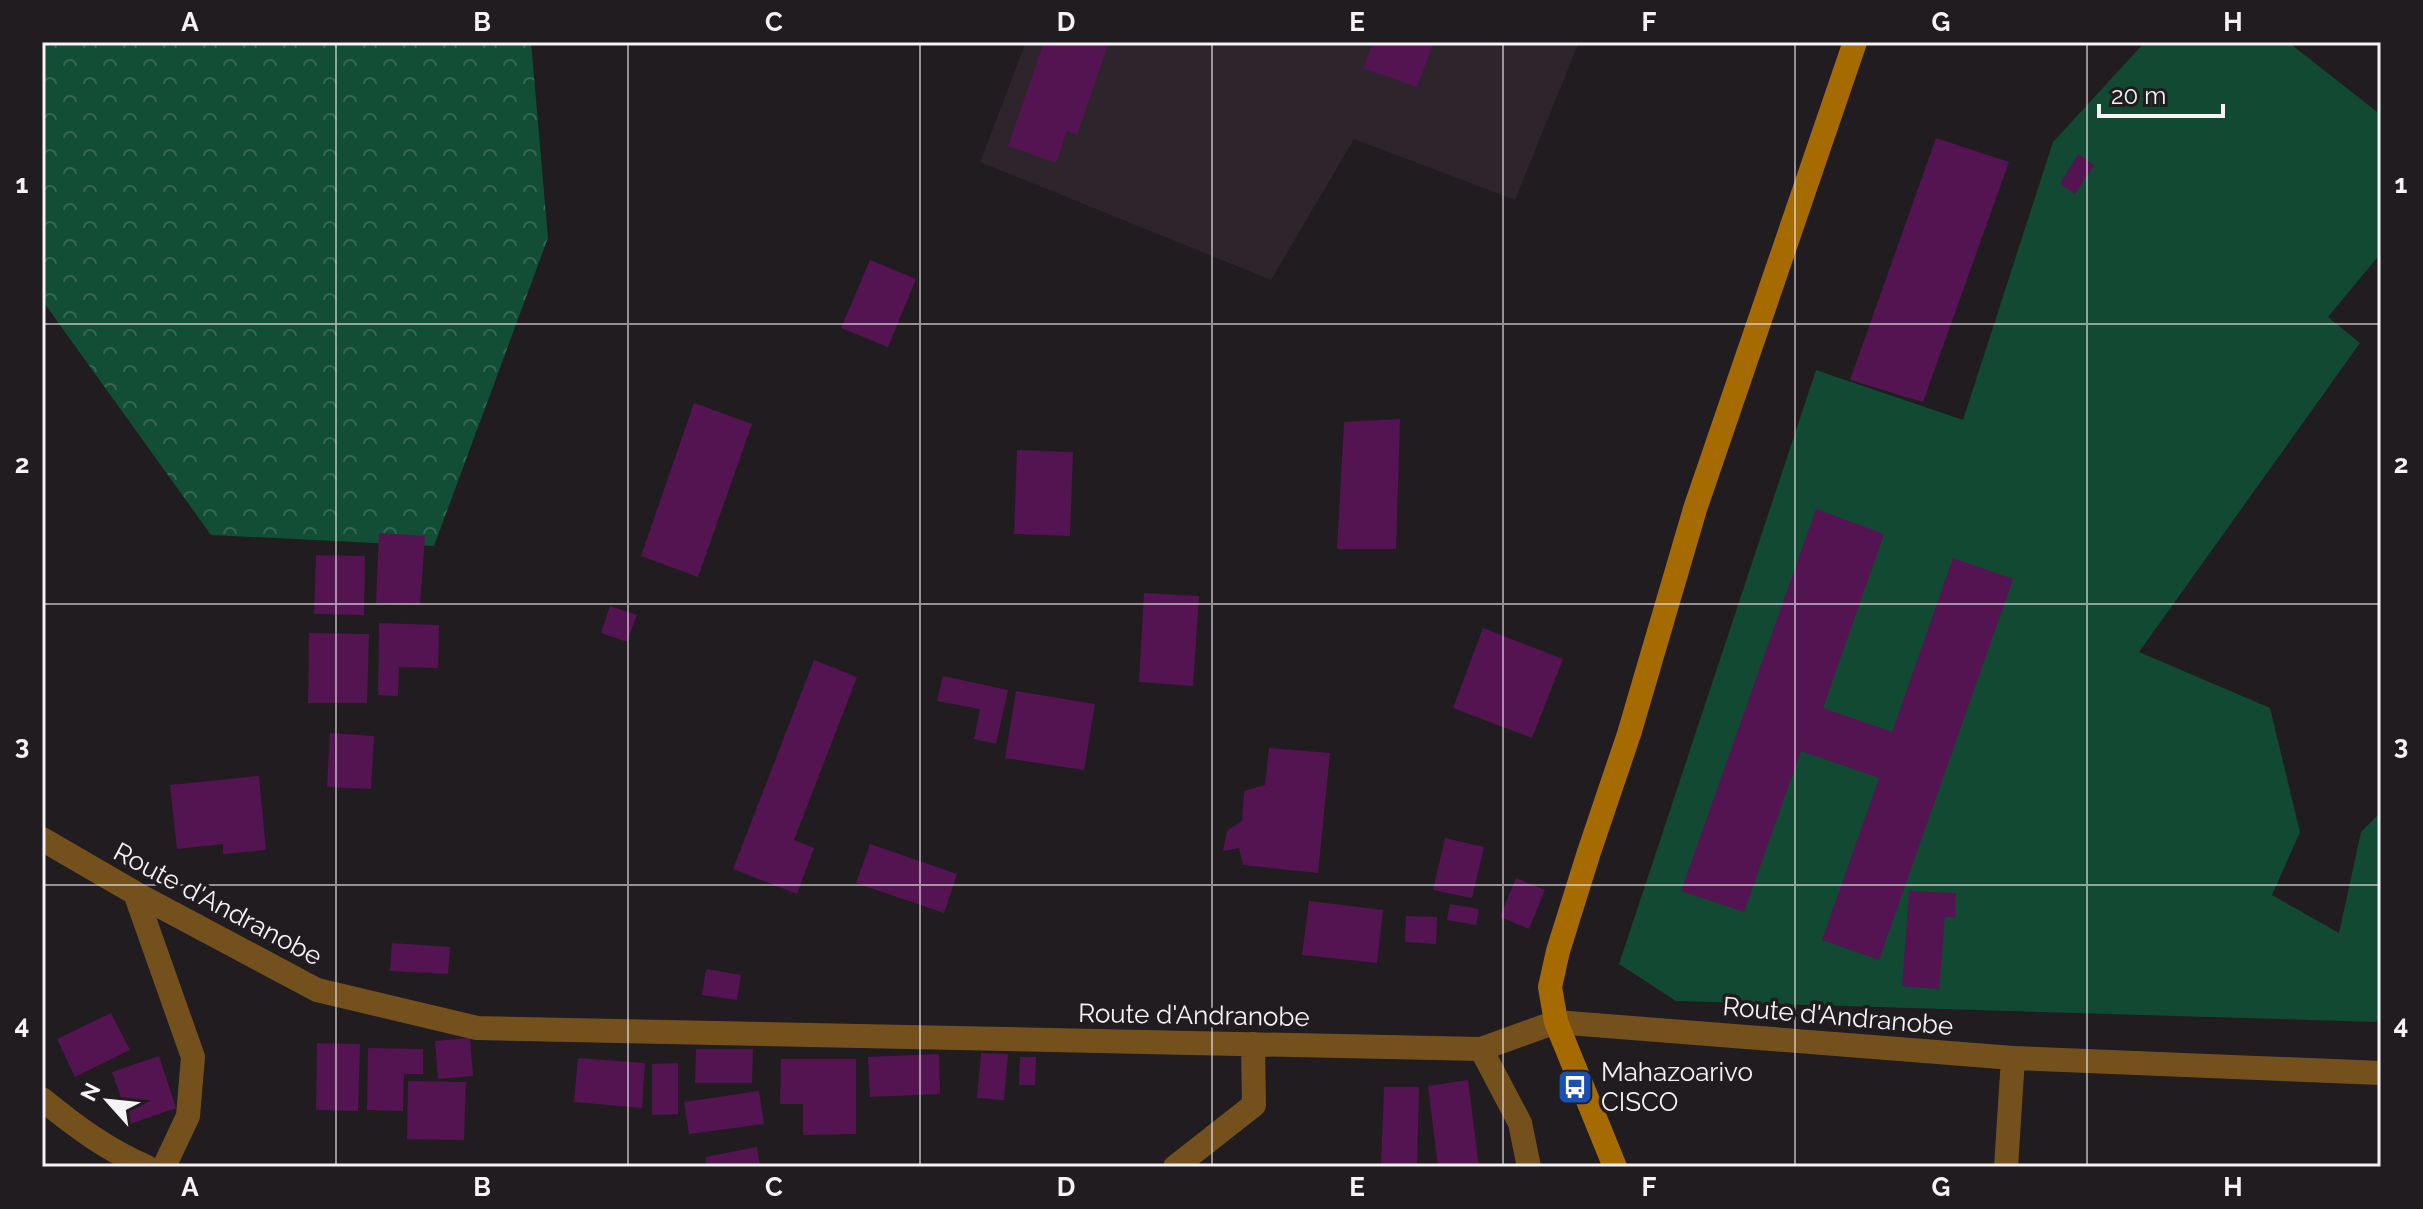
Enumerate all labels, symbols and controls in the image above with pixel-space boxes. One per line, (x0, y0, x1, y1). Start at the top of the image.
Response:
text: A (181, 7, 199, 37)
text: B (473, 7, 491, 37)
text: C (765, 7, 783, 37)
text: D (1057, 7, 1075, 37)
text: E (1349, 7, 1365, 37)
text: F (1642, 7, 1657, 37)
text: G (1932, 7, 1950, 37)
text: H (2223, 7, 2243, 37)
scale bar (2099, 68, 2223, 118)
text: 20 m (2111, 81, 2166, 110)
text: 1 (16, 169, 29, 199)
text: 1 (2395, 169, 2408, 199)
text: 2 (15, 449, 29, 479)
text: 2 (2394, 449, 2408, 479)
text: 3 (15, 730, 29, 760)
text: 3 (2394, 730, 2408, 760)
street label: Route d'Andranobe (109, 836, 327, 972)
street label: Route d'Andranobe (1721, 991, 1955, 1041)
street label: Route d'Andranobe (1078, 998, 1310, 1032)
text: 4 (15, 1010, 29, 1040)
text: 4 (2394, 1010, 2408, 1040)
place label: Mahazoarivo CISCO (1601, 1057, 1753, 1117)
north arrow (68, 1061, 148, 1141)
bus stop icon: Mahazoarivo CISCO (1556, 1068, 1594, 1106)
text: N (75, 1079, 106, 1105)
text: A (181, 1172, 199, 1202)
text: B (473, 1172, 491, 1202)
text: C (765, 1172, 783, 1202)
text: D (1057, 1172, 1075, 1202)
text: E (1349, 1172, 1365, 1202)
text: F (1642, 1172, 1657, 1202)
text: G (1932, 1172, 1950, 1202)
text: H (2223, 1172, 2243, 1202)

